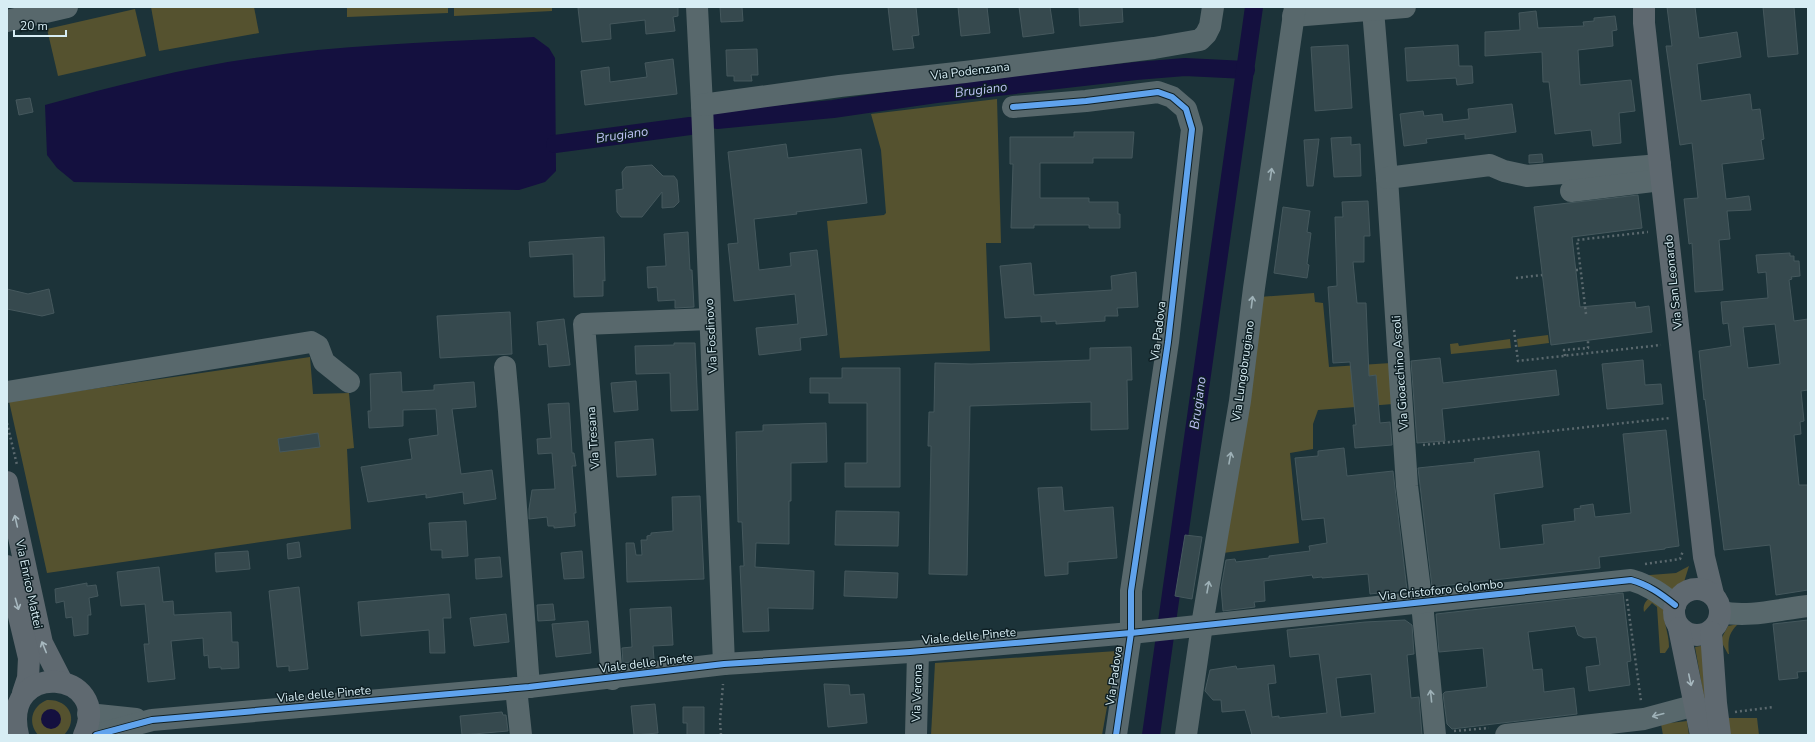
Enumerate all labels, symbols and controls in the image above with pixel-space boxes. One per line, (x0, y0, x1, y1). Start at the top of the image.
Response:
scale bar (14, 12, 66, 38)
text: 20 m (20, 18, 48, 34)
street label: Via Podenzana (928, 58, 1011, 84)
water label: Brugiano (954, 78, 1008, 102)
water label: Brugiano (595, 122, 649, 148)
one-way arrow (1267, 167, 1275, 180)
street label: Via San Leonardo (1660, 234, 1686, 331)
one-way arrow (1248, 296, 1256, 309)
street label: Via Fosdinovo (701, 298, 721, 375)
street label: Via Padova (1146, 300, 1170, 363)
street label: Via Gioacchino Ascoli (1388, 315, 1412, 432)
street label: Via Lungobrugiano (1228, 319, 1258, 424)
water label: Brugiano (1185, 376, 1211, 430)
street label: Via Tresana (583, 406, 603, 471)
one-way arrow (1226, 452, 1234, 465)
one-way arrow (11, 514, 19, 527)
street label: Via Enrico Mattei (12, 537, 46, 630)
street label: Via Cristoforo Colombo (1377, 575, 1504, 605)
one-way arrow (1204, 581, 1212, 594)
one-way arrow (14, 597, 21, 610)
street label: Viale delle Pinete (920, 624, 1017, 648)
one-way arrow (40, 642, 48, 654)
street label: Via Padova (1102, 645, 1126, 708)
street label: Viale delle Pinete (597, 649, 694, 677)
street label: Via Verona (908, 663, 926, 724)
one-way arrow (1687, 673, 1695, 686)
street label: Viale delle Pinete (275, 682, 372, 706)
one-way arrow (1427, 690, 1435, 703)
one-way arrow (1652, 712, 1665, 720)

